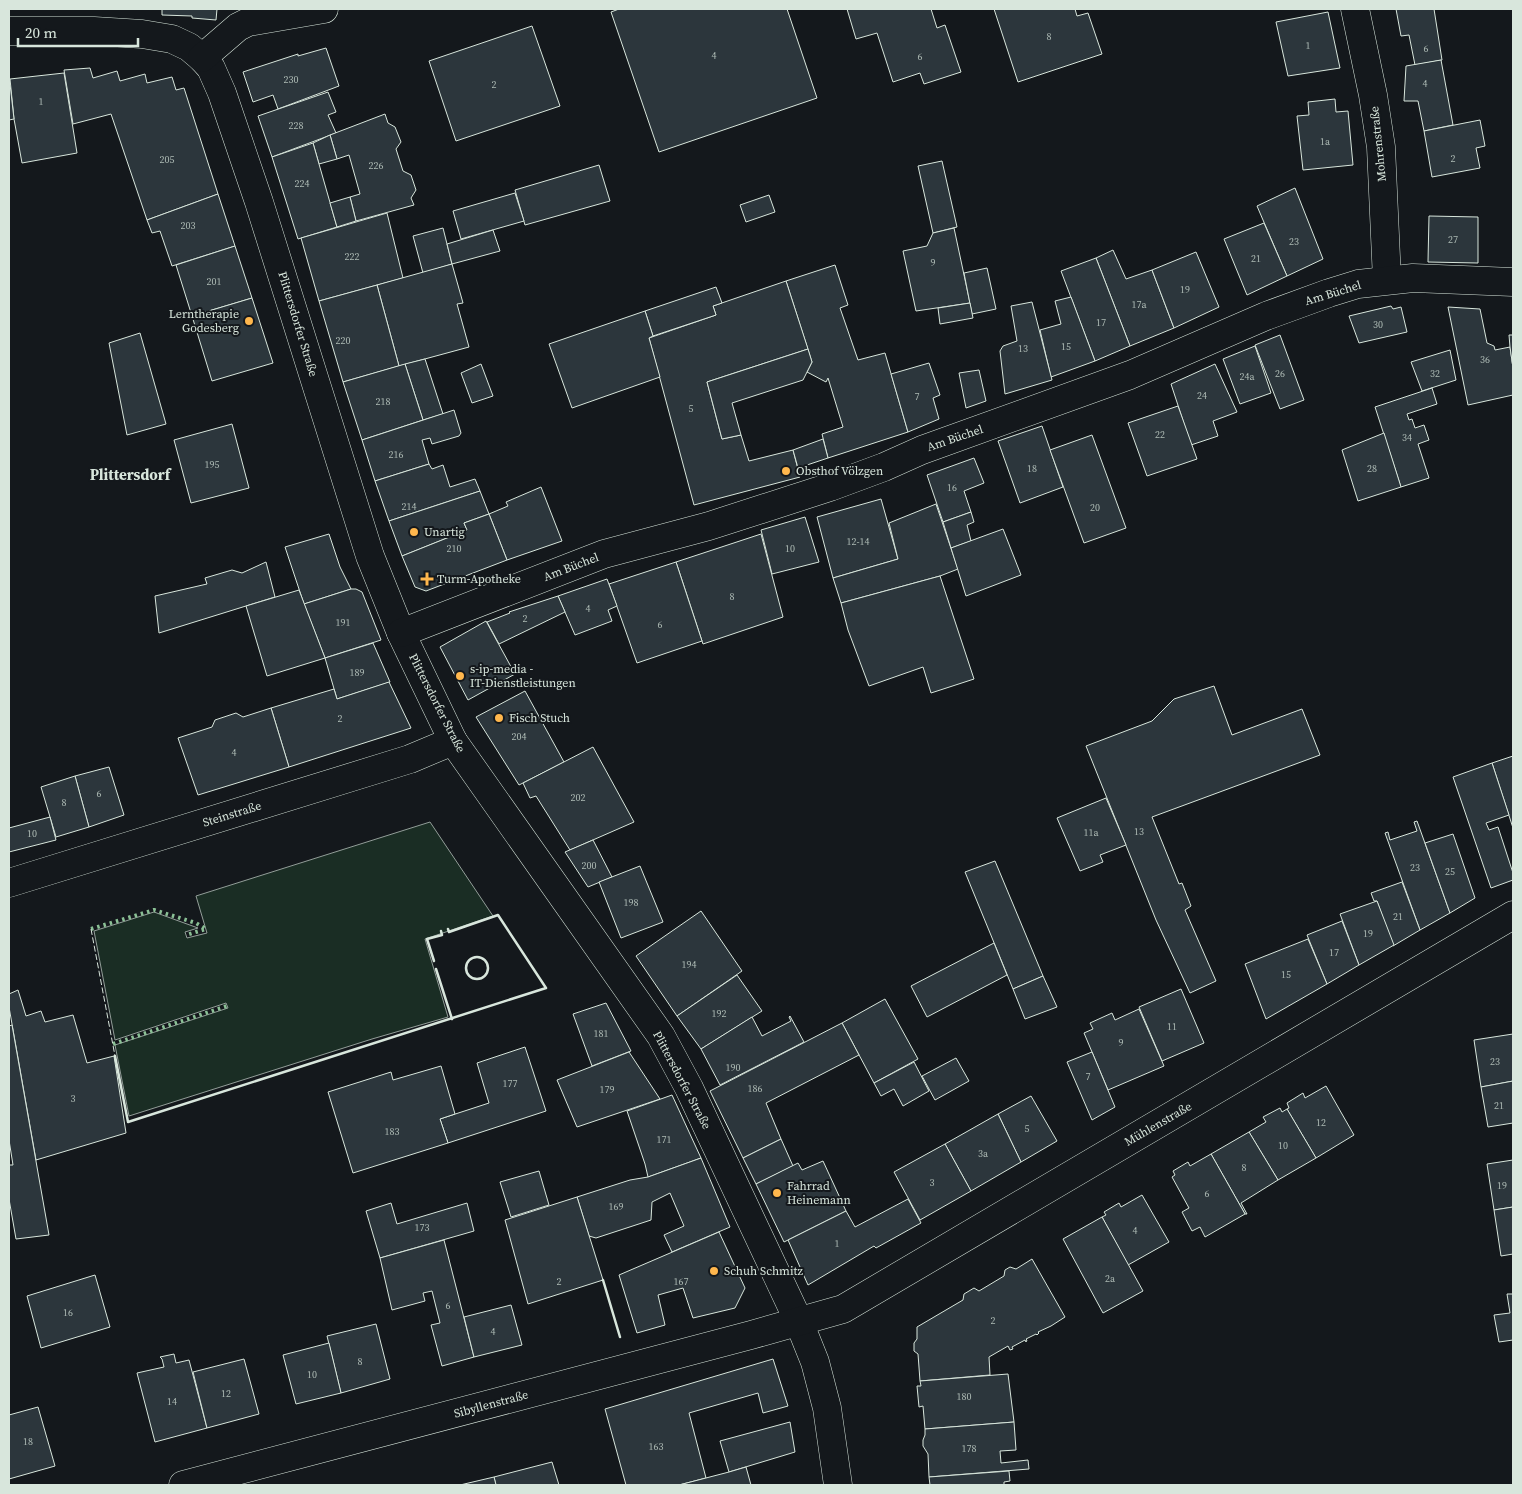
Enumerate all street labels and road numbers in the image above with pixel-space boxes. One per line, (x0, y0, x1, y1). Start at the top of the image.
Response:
street label: Mohrenstraße (1366, 105, 1390, 183)
street label: Plittersdorfer Straße (274, 269, 322, 379)
street label: Am Büchel (1303, 277, 1364, 309)
street label: Am Büchel (925, 421, 986, 455)
street label: Am Büchel (541, 549, 601, 585)
street label: Plittersdorfer Straße (405, 651, 469, 755)
street label: Steinstraße (201, 798, 263, 830)
street label: Plittersdorfer Straße (649, 1028, 715, 1132)
street label: Mühlenstraße (1121, 1098, 1195, 1150)
street label: Sibyllenstraße (452, 1386, 530, 1422)

